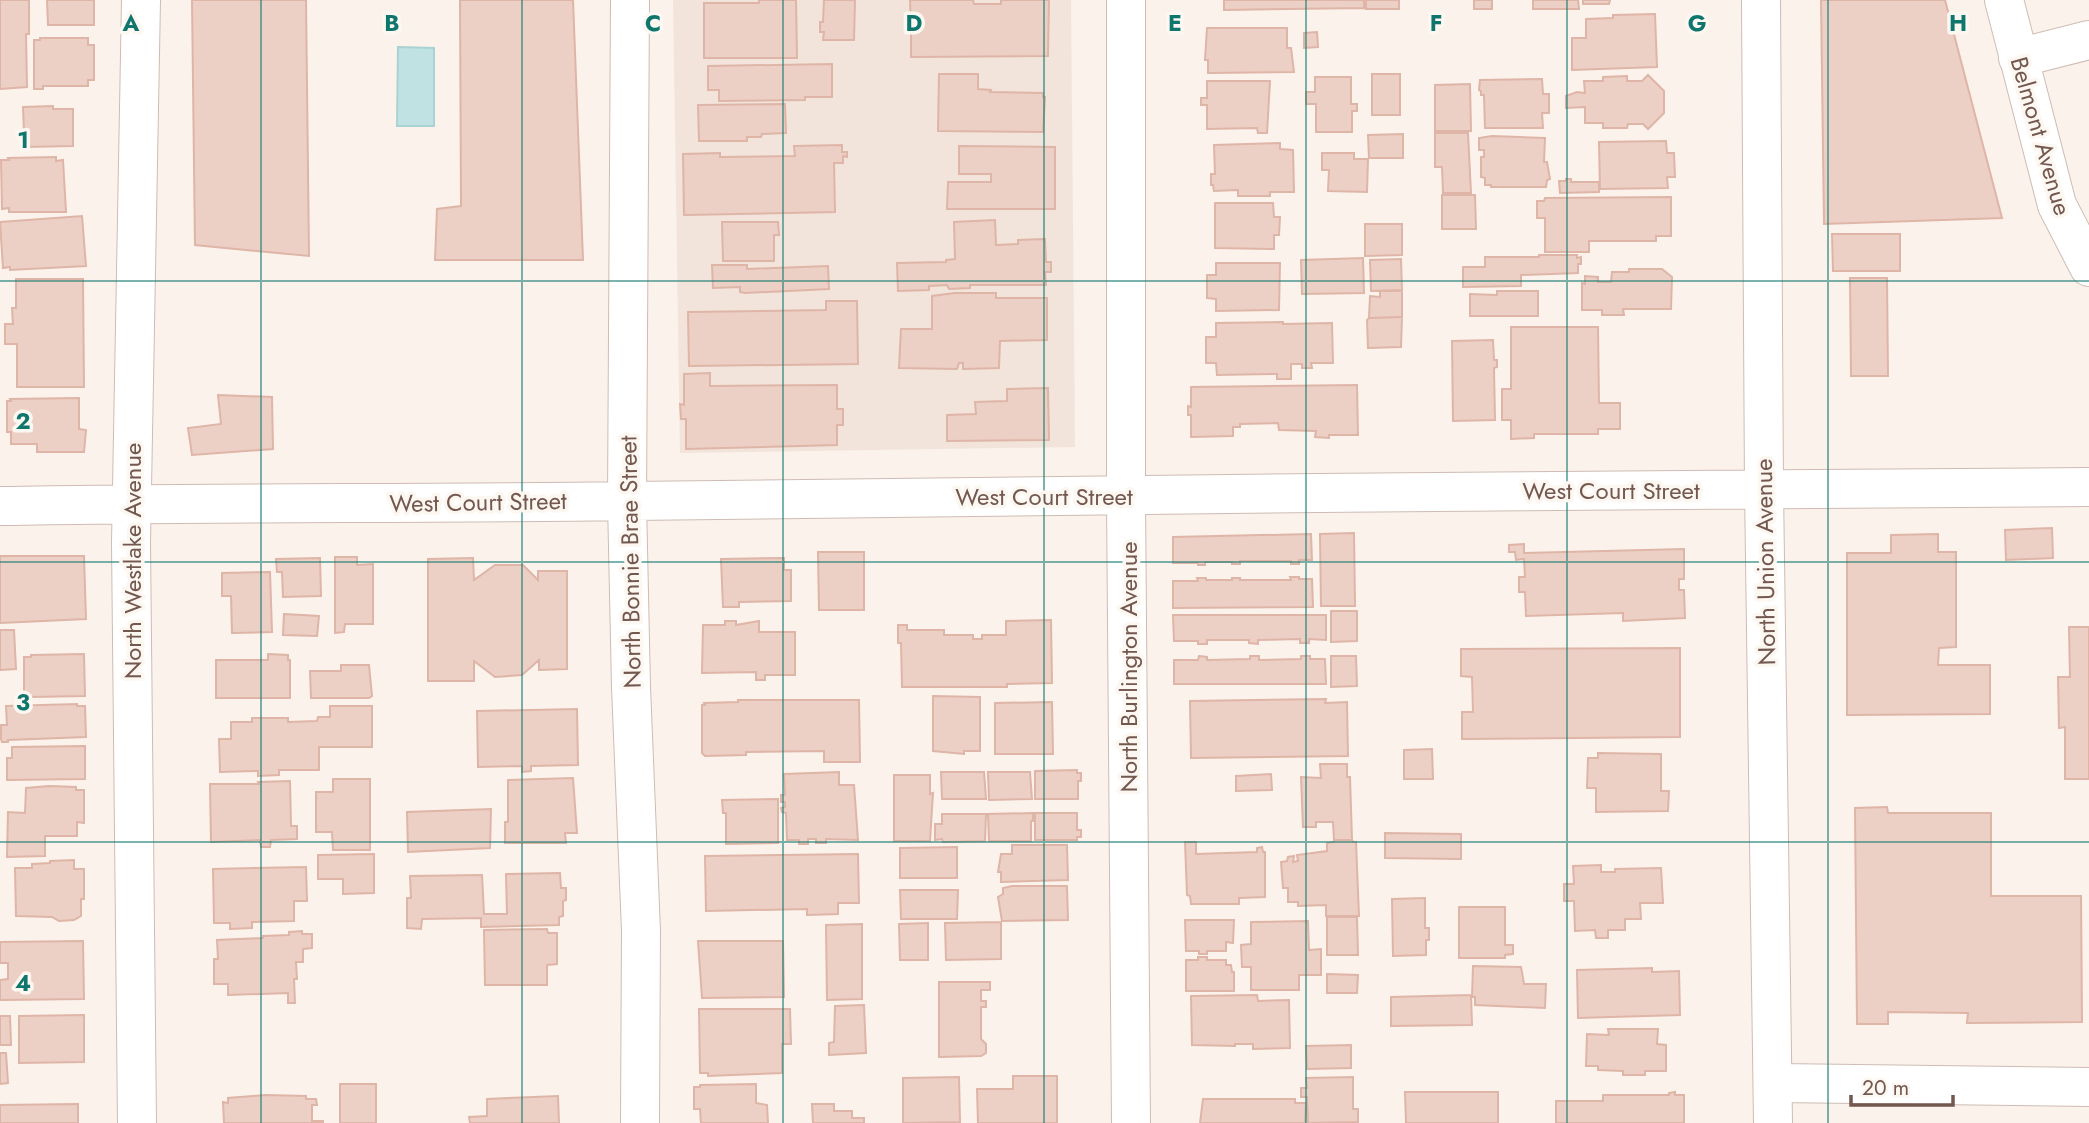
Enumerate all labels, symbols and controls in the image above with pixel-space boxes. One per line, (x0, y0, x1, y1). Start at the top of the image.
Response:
text: A (122, 6, 140, 40)
text: B (384, 6, 400, 40)
text: C (645, 6, 661, 40)
text: D (906, 6, 923, 40)
text: E (1168, 6, 1182, 40)
text: F (1430, 6, 1442, 40)
text: G (1688, 6, 1706, 40)
text: H (1949, 6, 1967, 40)
street label: Belmont Avenue (2002, 53, 2080, 219)
text: 1 (17, 123, 29, 157)
text: 2 (15, 404, 31, 438)
street label: North Bonnie Brae Street (610, 435, 650, 689)
street label: North Westlake Avenue (115, 443, 150, 679)
street label: North Union Avenue (1746, 458, 1784, 666)
street label: West Court Street (1522, 473, 1700, 508)
street label: West Court Street (955, 479, 1133, 514)
street label: West Court Street (389, 483, 567, 521)
street label: North Burlington Avenue (1111, 541, 1146, 793)
text: 3 (16, 685, 30, 719)
text: 4 (15, 966, 31, 1000)
scale bar (1851, 1064, 1952, 1108)
text: 20 m (1862, 1073, 1909, 1103)

